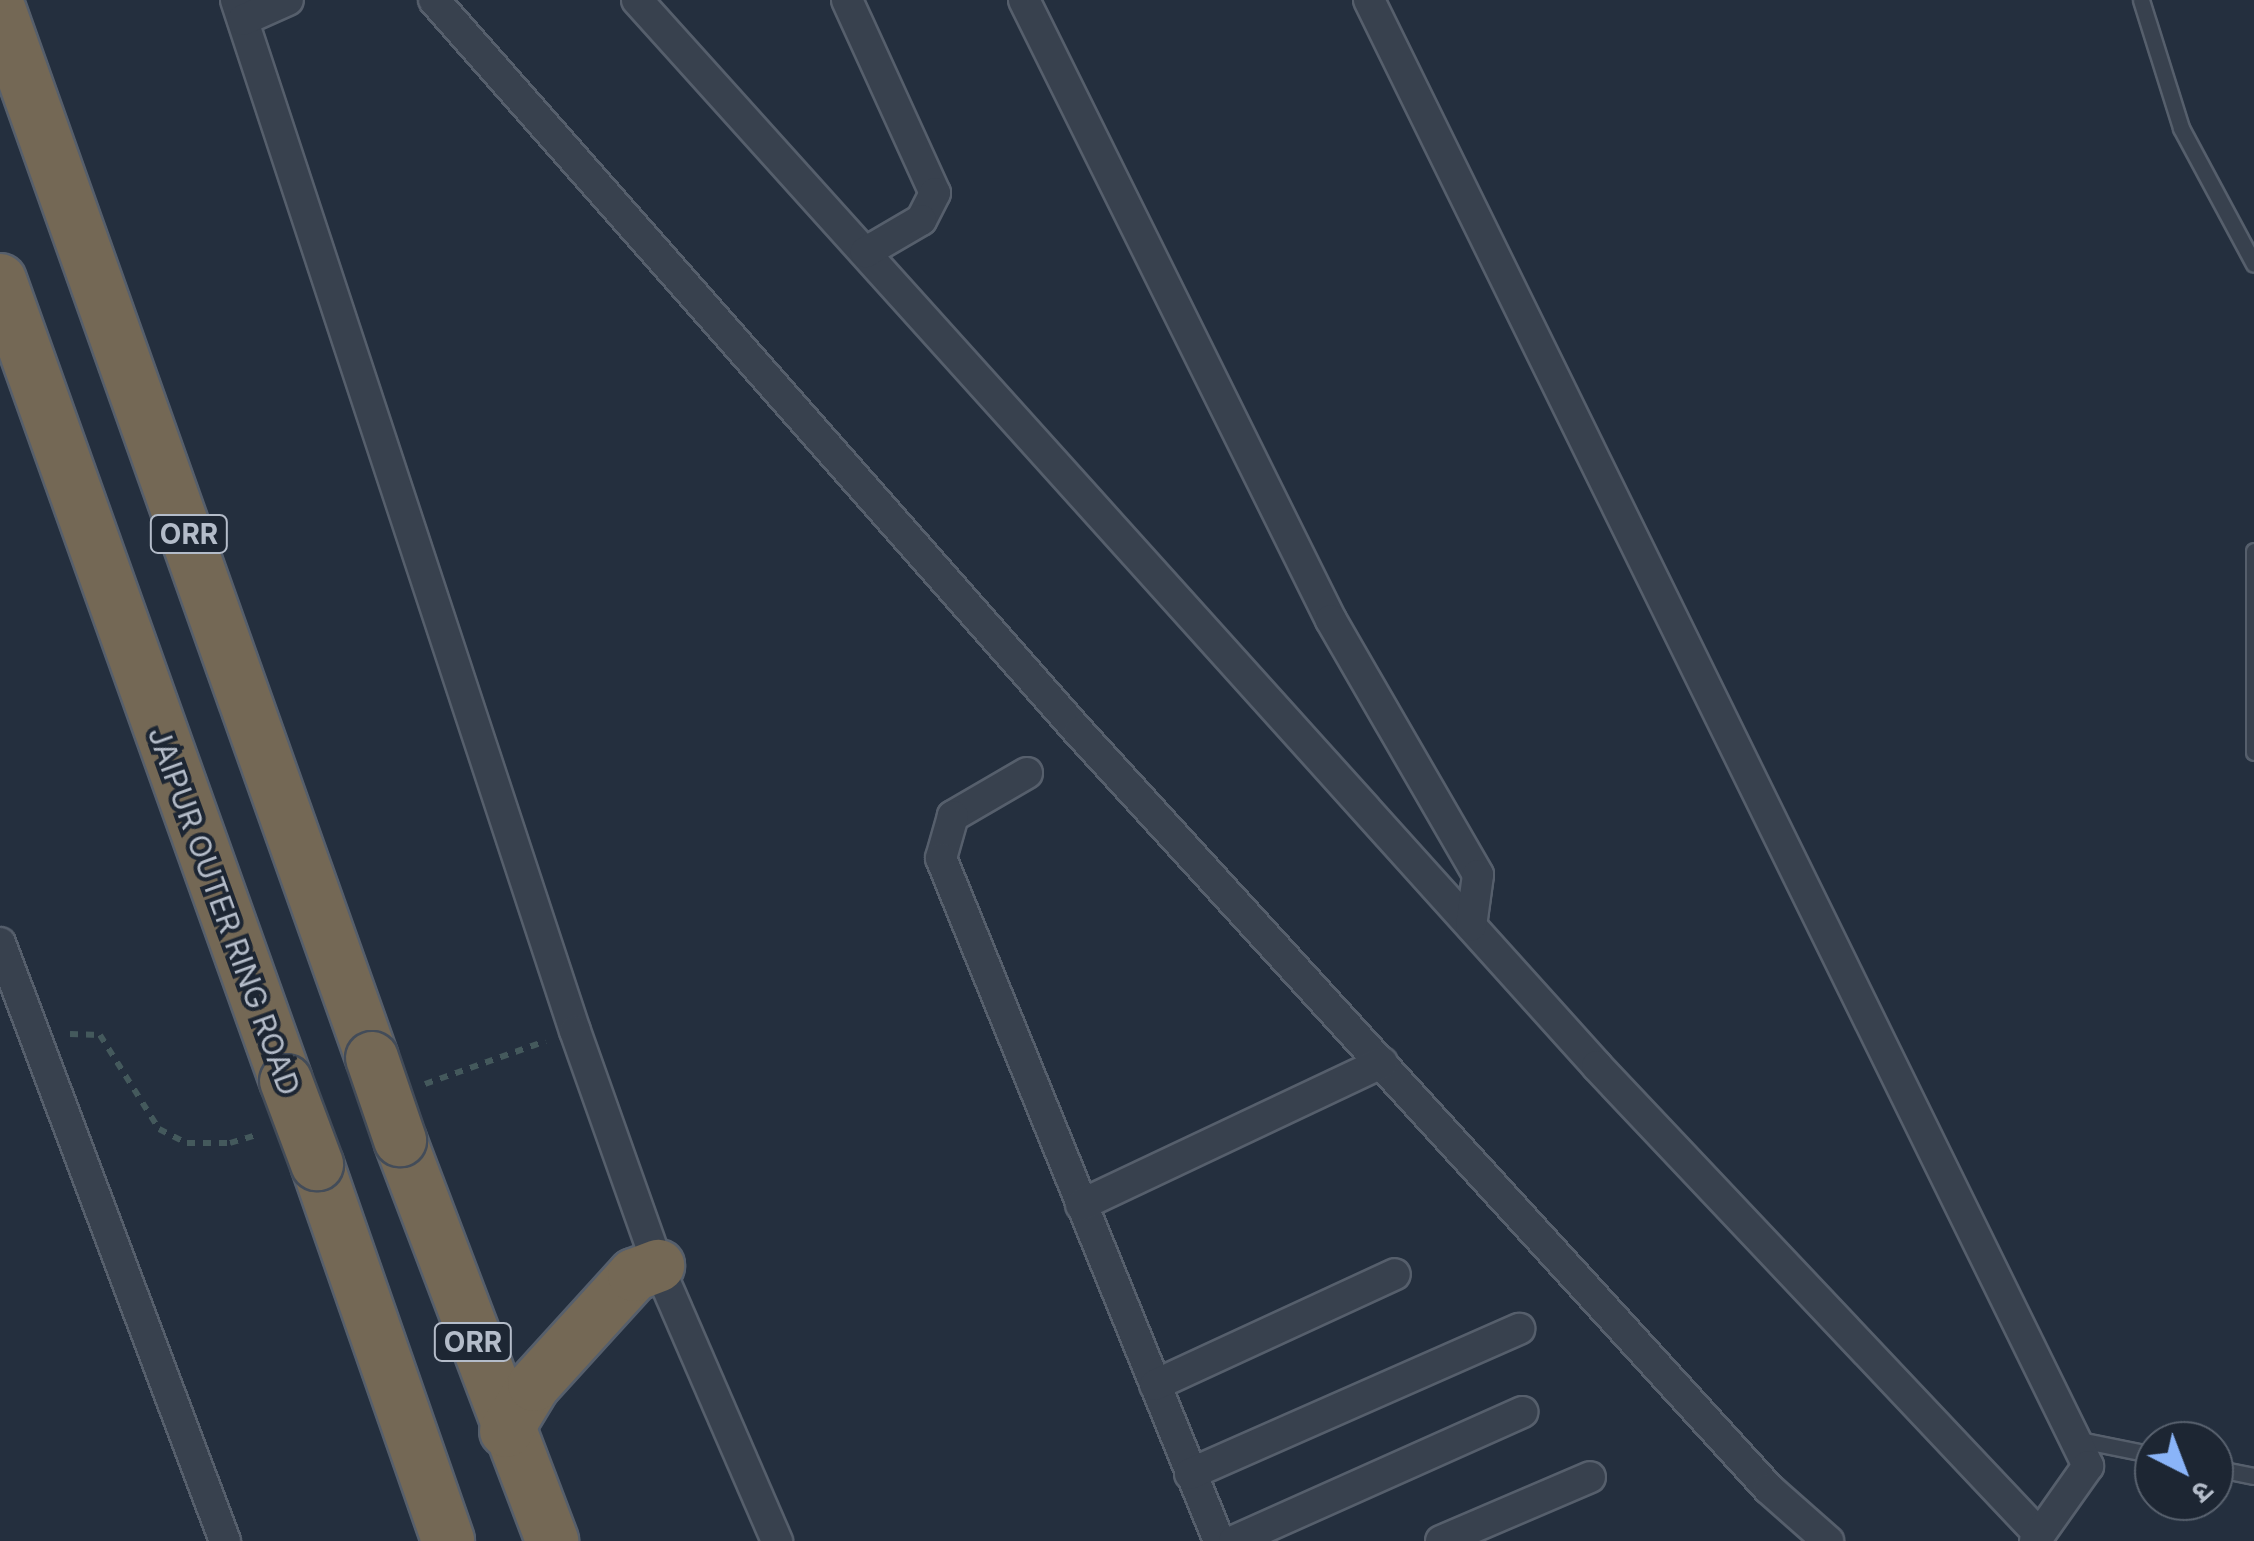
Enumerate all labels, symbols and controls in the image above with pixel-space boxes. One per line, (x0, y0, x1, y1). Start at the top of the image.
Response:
road number: ORR (149, 511, 229, 557)
street label: JAIPUR OUTER RING ROAD (141, 722, 307, 1100)
road number: ORR (433, 1319, 513, 1365)
north arrow (2134, 1421, 2234, 1521)
text: उ (2185, 1474, 2220, 1510)

